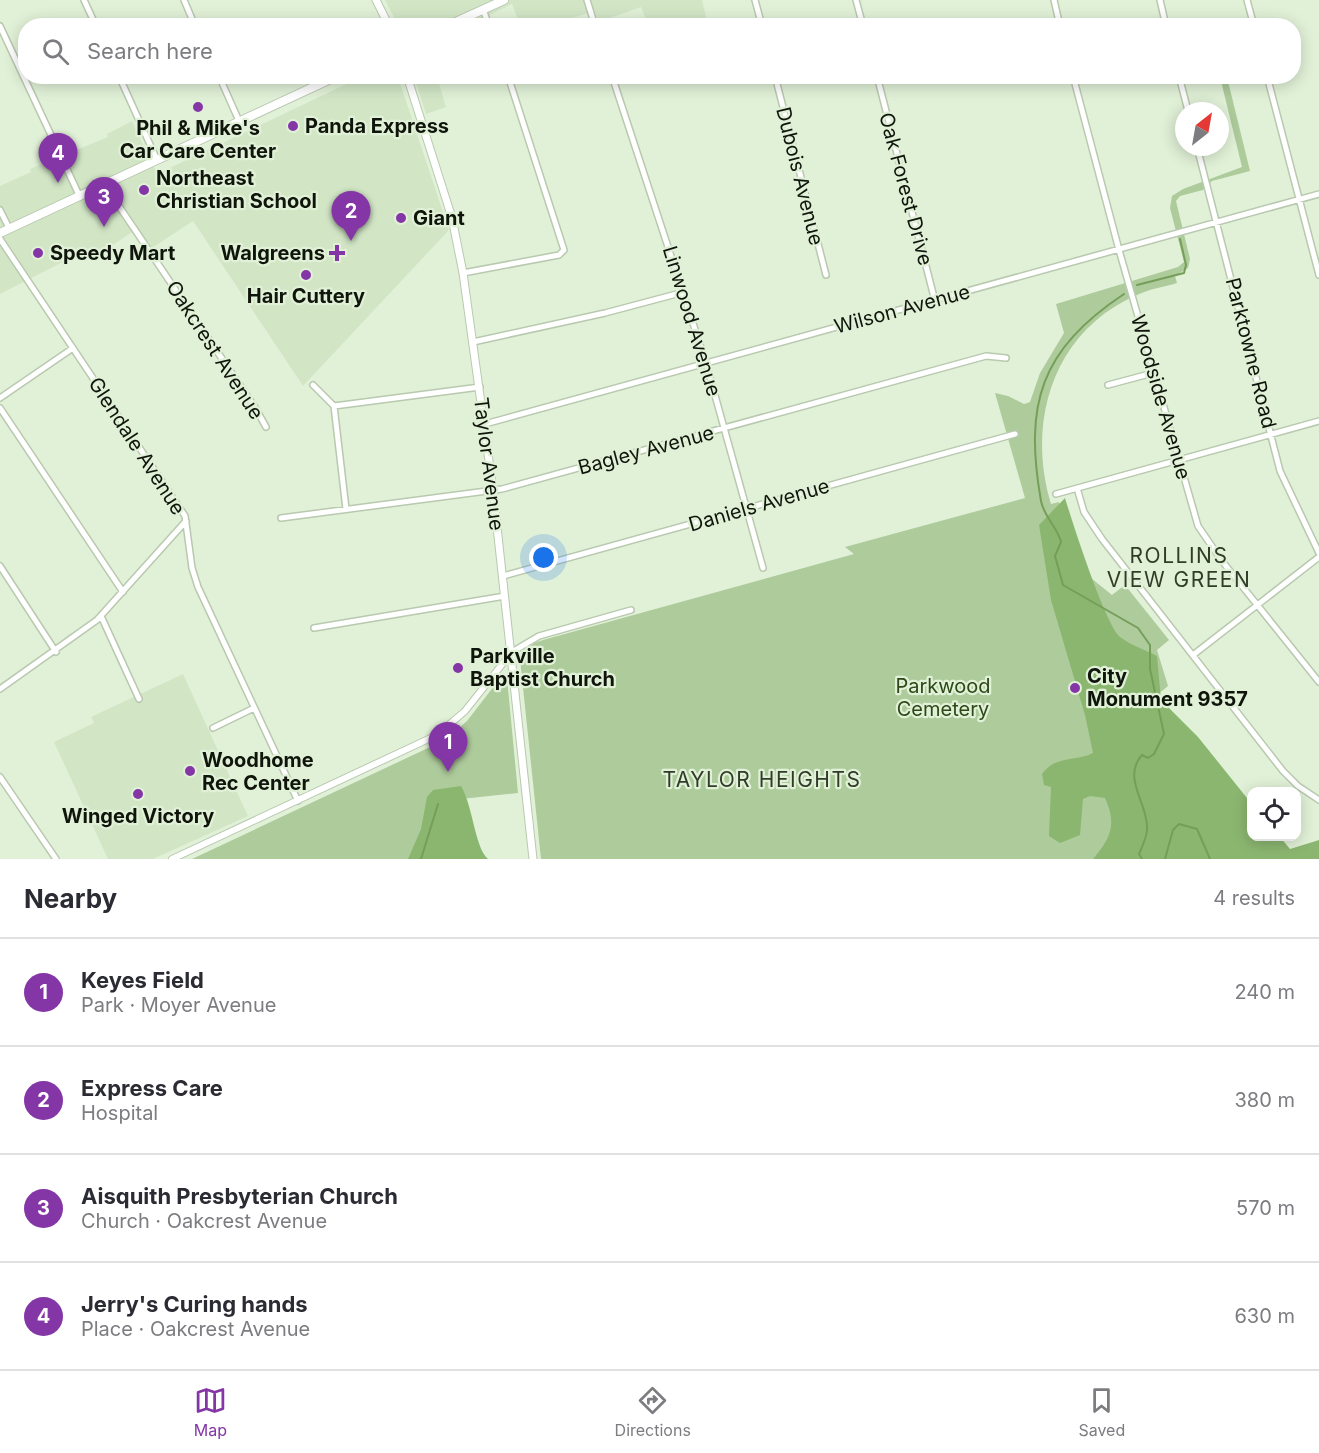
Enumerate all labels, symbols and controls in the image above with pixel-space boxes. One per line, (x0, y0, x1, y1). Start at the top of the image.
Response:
search box (18, 18, 1301, 84)
icon: search (39, 35, 72, 68)
text: Search here (87, 38, 213, 64)
marker: Phil & Mike's Car Care Center (191, 100, 205, 114)
north arrow (1175, 102, 1229, 156)
street label: Dubois Avenue (771, 104, 829, 248)
street label: Oak Forest Drive (874, 110, 938, 268)
place label: Panda Express (305, 114, 449, 138)
place label: Phil & Mike's Car Care Center (120, 116, 276, 163)
marker: Panda Express (286, 119, 300, 133)
pin: 4 (38, 134, 78, 183)
place label: Northeast Christian School (156, 166, 317, 213)
pin: 3 (84, 178, 124, 227)
marker: Northeast Christian School (137, 183, 151, 197)
pin: 2 (332, 192, 370, 241)
place label: Giant (413, 206, 465, 230)
marker: Giant (394, 211, 408, 225)
place label: Speedy Mart (50, 241, 175, 265)
place label: Walgreens (221, 241, 325, 265)
street label: Linwood Avenue (658, 243, 726, 399)
marker: Speedy Mart (31, 246, 45, 260)
marker: Walgreens (330, 246, 344, 260)
marker: Hair Cuttery (299, 268, 313, 282)
street label: Parktowne Road (1221, 275, 1281, 431)
street label: Oakcrest Avenue (161, 276, 269, 424)
street label: Wilson Avenue (831, 279, 973, 339)
place label: Hair Cuttery (247, 284, 365, 308)
street label: Woodside Avenue (1126, 312, 1196, 482)
street label: Glendale Avenue (84, 373, 190, 519)
street label: Taylor Avenue (469, 396, 509, 532)
street label: Bagley Avenue (575, 420, 717, 480)
street label: Daniels Avenue (686, 473, 832, 537)
your location (529, 543, 558, 572)
district label: ROLLINS VIEW GREEN (1107, 543, 1251, 592)
place label: Parkville Baptist Church (470, 644, 615, 691)
marker: Parkville Baptist Church (451, 661, 465, 675)
place label: City Monument 9357 (1087, 664, 1248, 711)
park label: Parkwood Cemetery (895, 674, 991, 721)
marker: City Monument 9357 (1068, 681, 1082, 695)
pin: 1 (428, 722, 468, 772)
place label: Woodhome Rec Center (202, 748, 314, 795)
marker: Woodhome Rec Center (183, 764, 197, 778)
district label: TAYLOR HEIGHTS (663, 767, 861, 792)
marker: Winged Victory (131, 787, 145, 801)
map controls (1247, 787, 1301, 841)
button: locate (1247, 787, 1301, 841)
place label: Winged Victory (62, 804, 214, 828)
text: Nearby (24, 883, 117, 914)
text: 4 results (1213, 886, 1295, 910)
text: Keyes Field (81, 967, 204, 993)
text: 1 (39, 980, 48, 1004)
text: 240 m (1234, 980, 1295, 1004)
text: Park · Moyer Avenue (81, 993, 276, 1017)
text: Express Care (81, 1075, 223, 1101)
text: 2 (37, 1088, 50, 1112)
text: 380 m (1235, 1088, 1295, 1112)
text: Hospital (81, 1101, 158, 1125)
text: Aisquith Presbyterian Church (81, 1183, 398, 1209)
text: 3 (37, 1196, 50, 1220)
text: 570 m (1236, 1196, 1295, 1220)
text: Church · Oakcrest Avenue (81, 1209, 327, 1233)
text: Jerry's Curing hands (81, 1291, 308, 1317)
text: 4 (37, 1304, 50, 1328)
text: 630 m (1234, 1304, 1295, 1328)
text: Place · Oakcrest Avenue (81, 1317, 310, 1341)
tab: Map (194, 1384, 227, 1440)
tab: Directions (615, 1384, 691, 1440)
tab: Saved (1078, 1384, 1125, 1440)

